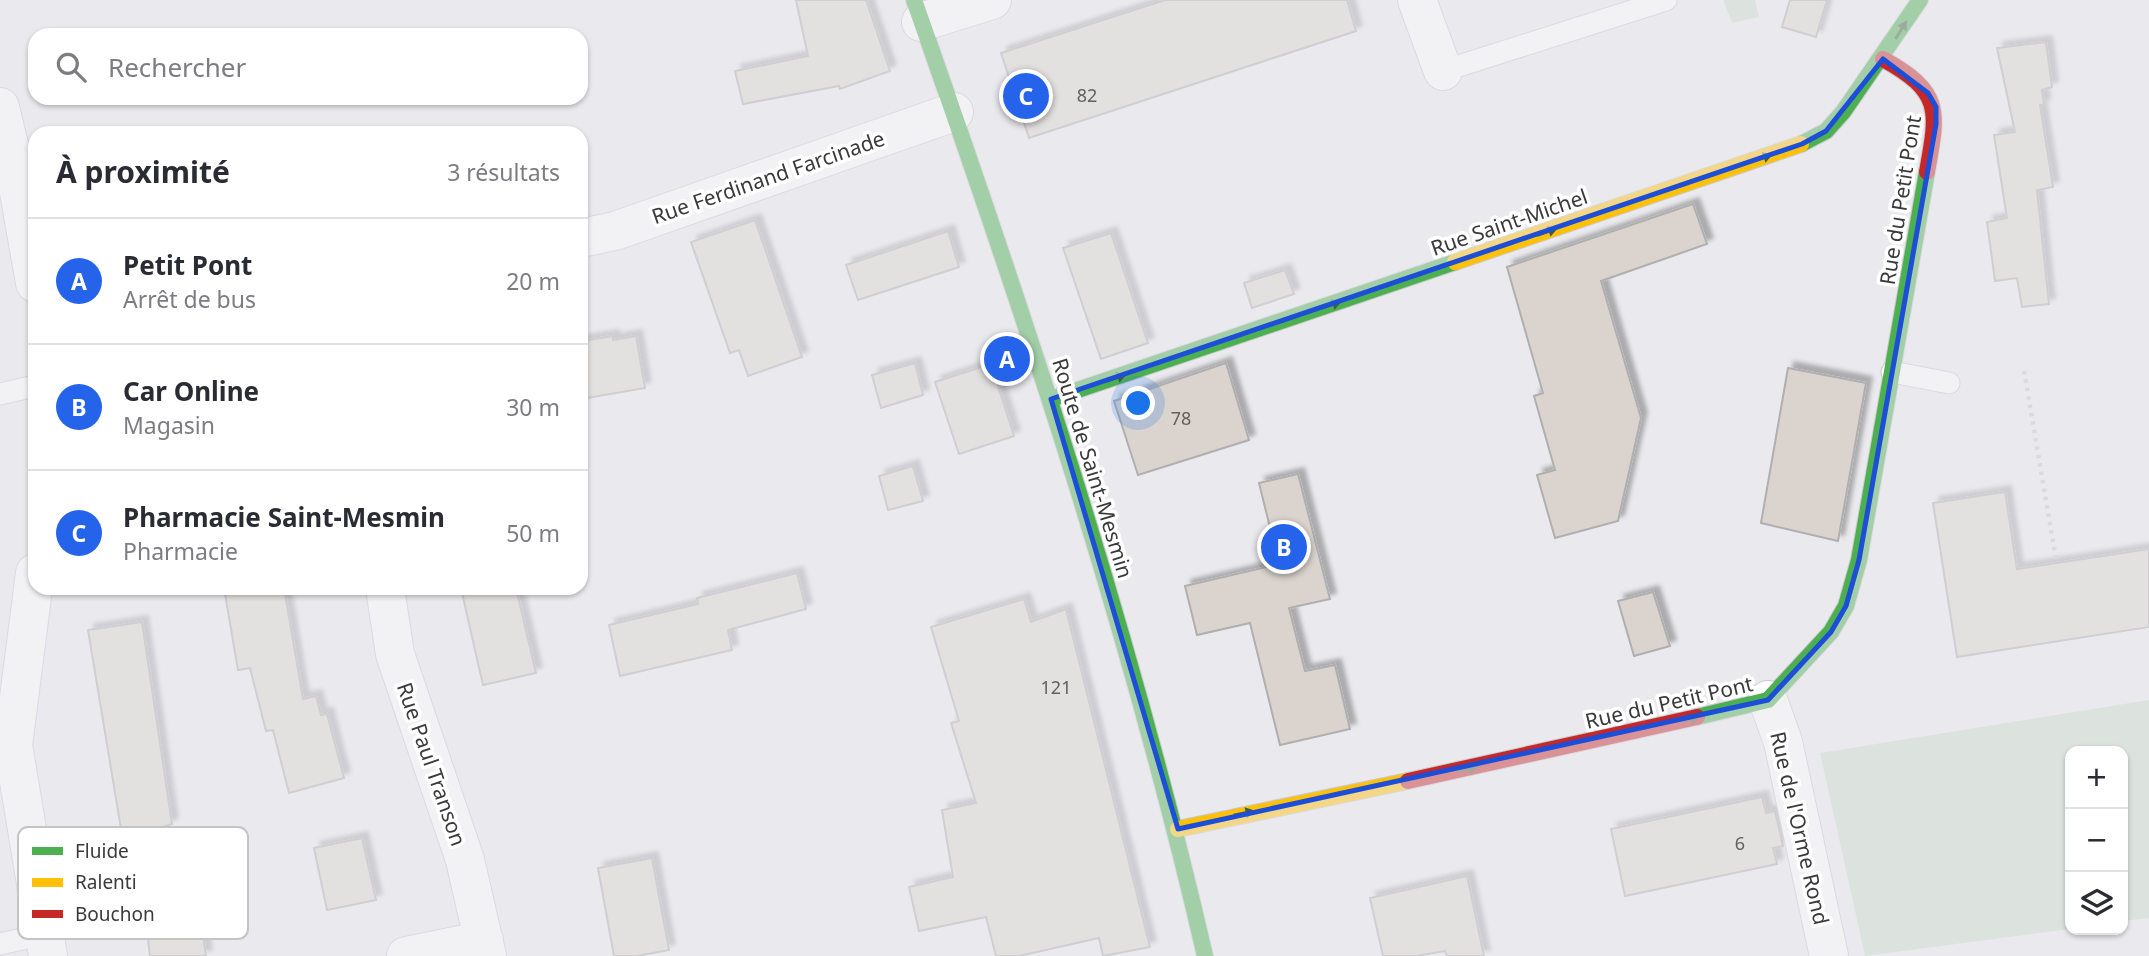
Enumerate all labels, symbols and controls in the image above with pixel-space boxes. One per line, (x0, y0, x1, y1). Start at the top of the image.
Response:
one-way arrow (1895, 20, 1908, 39)
search box (28, 28, 588, 105)
icon: search (52, 48, 90, 86)
text: Rechercher (108, 49, 246, 85)
pin: C (1003, 70, 1049, 122)
house number: 82 (1077, 83, 1097, 107)
street label: Rue du Petit Pont (1873, 113, 1927, 287)
street label: Rue Ferdinand Farcinade (648, 124, 888, 230)
text: À proximité (56, 151, 230, 192)
one-way arrow (1751, 152, 1772, 163)
text: 3 résultats (447, 156, 560, 188)
street label: Rue Saint-Michel (1427, 182, 1591, 262)
one-way arrow (1536, 226, 1557, 237)
text: Petit Pont (123, 247, 252, 283)
text: A (71, 265, 87, 297)
text: 20 m (506, 265, 560, 297)
text: Arrêt de bus (123, 283, 256, 315)
one-way arrow (1321, 299, 1342, 310)
pin: A (984, 333, 1030, 385)
street label: Route de Saint-Mesmin (1046, 354, 1140, 582)
one-way arrow (1106, 372, 1127, 383)
text: Car Online (123, 373, 259, 409)
your location (1121, 386, 1155, 420)
text: B (71, 391, 87, 423)
text: 30 m (506, 391, 560, 423)
house number: 78 (1171, 406, 1191, 430)
text: Magasin (123, 409, 215, 441)
text: Pharmacie Saint-Mesmin (123, 499, 445, 535)
text: C (72, 517, 86, 549)
text: 50 m (506, 517, 560, 549)
pin: B (1261, 521, 1307, 573)
text: Pharmacie (123, 535, 238, 567)
street label: Rue du Petit Pont (1582, 669, 1756, 735)
house number: 121 (1041, 675, 1071, 699)
street label: Rue Paul Transon (391, 679, 473, 849)
one-way arrow (1678, 713, 1700, 724)
street label: Rue de l'Orme Rond (1764, 729, 1836, 927)
map controls (2065, 746, 2128, 935)
button: + (2065, 746, 2128, 809)
one-way arrow (1456, 763, 1478, 774)
one-way arrow (1233, 808, 1255, 819)
button: − (2065, 809, 2128, 872)
legend (18, 827, 248, 939)
house number: 6 (1735, 831, 1745, 855)
text: Fluide (75, 838, 129, 864)
text: Ralenti (75, 869, 137, 895)
button: layers (2065, 872, 2128, 935)
text: Bouchon (75, 901, 155, 927)

